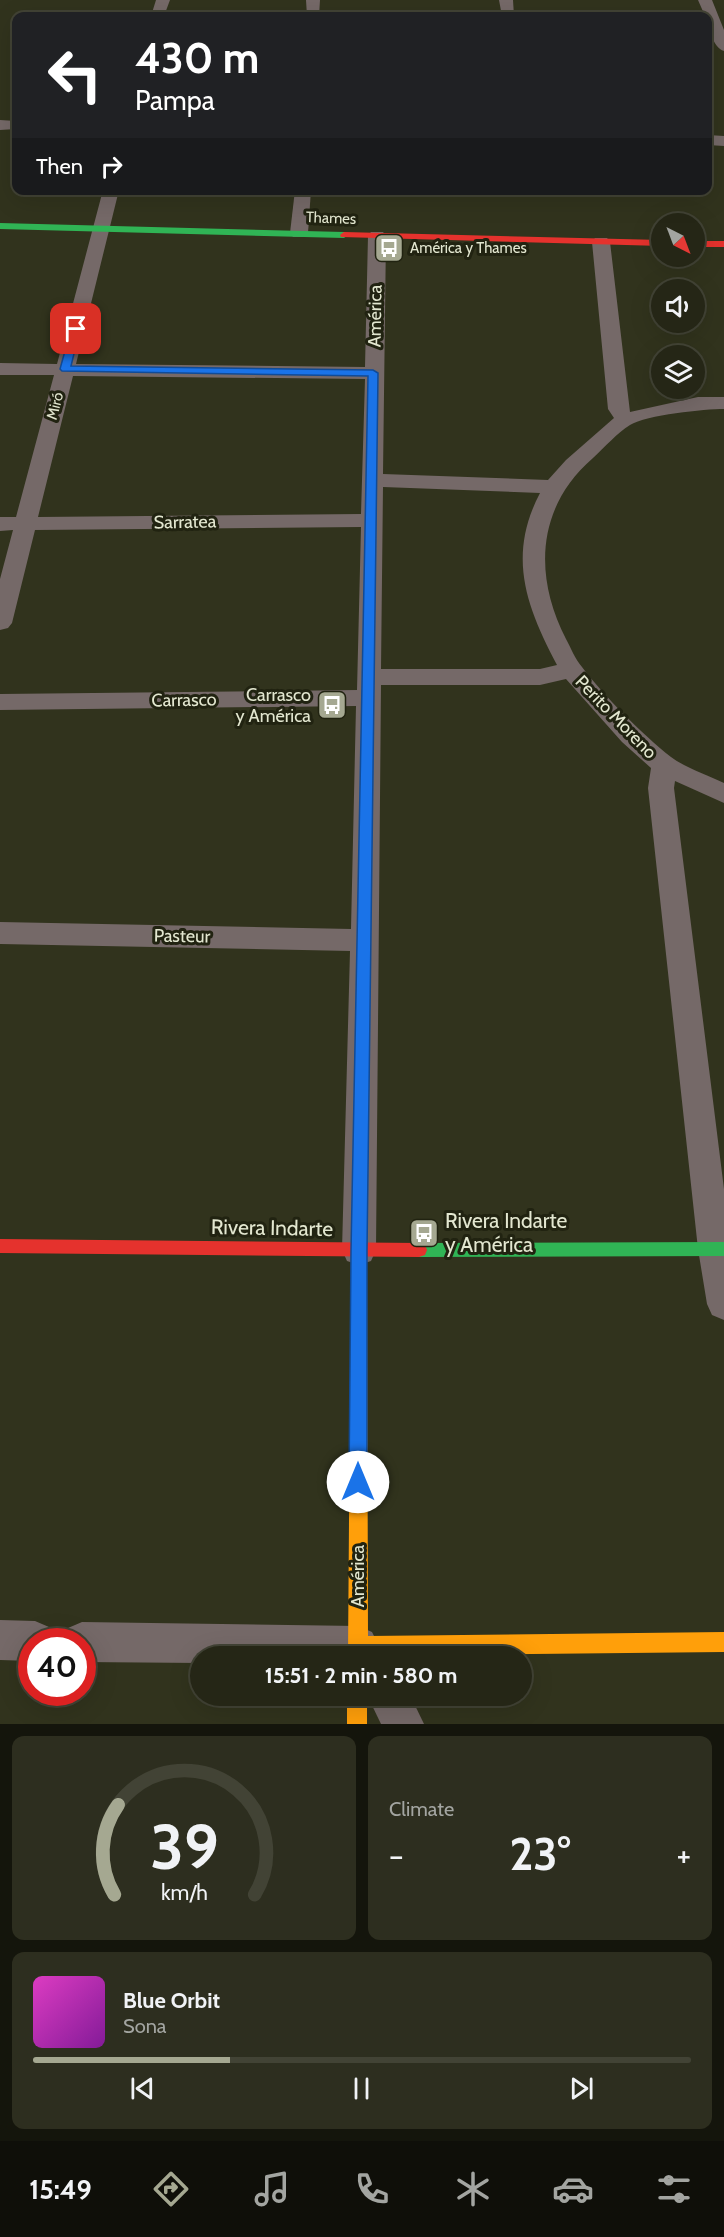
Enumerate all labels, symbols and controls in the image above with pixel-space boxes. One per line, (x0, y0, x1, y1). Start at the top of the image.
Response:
text: 430 m (135, 32, 259, 84)
icon: left (36, 36, 114, 114)
text: Pampa (135, 84, 215, 117)
icon: right (95, 150, 128, 183)
text: Then (36, 153, 83, 180)
street label: Thames (306, 208, 356, 228)
north arrow (651, 213, 705, 267)
map controls (651, 213, 705, 399)
bus stop icon: América y Thames (373, 232, 405, 264)
place label: América y Thames (410, 239, 527, 257)
button: sound (651, 279, 705, 333)
street label: América (363, 284, 387, 347)
pin (50, 303, 101, 354)
icon: arrive (59, 312, 92, 345)
button: layers (651, 345, 705, 399)
street label: Miró (43, 390, 67, 422)
street label: Sarratea (153, 510, 217, 534)
street label: Perito Moreno (571, 671, 661, 763)
place label: Carrasco y América (235, 684, 311, 727)
street label: Carrasco (151, 688, 217, 712)
bus stop icon: Carrasco y América (316, 689, 348, 721)
street label: Pasteur (154, 925, 211, 947)
place label: Rivera Indarte y América (445, 1208, 567, 1257)
street label: Rivera Indarte (211, 1214, 334, 1241)
bus stop icon: Rivera Indarte y América (408, 1217, 440, 1249)
position arrow (326, 1450, 390, 1514)
street label: América (347, 1544, 369, 1607)
speed limit sign: 40 (18, 1628, 96, 1706)
text: 15:51 · 2 min · 580 m (265, 1662, 457, 1689)
text: Climate (389, 1797, 454, 1821)
text: 39 (150, 1809, 218, 1885)
text: 23° (509, 1827, 571, 1881)
text: − (389, 1835, 404, 1875)
text: + (676, 1835, 691, 1875)
text: km/h (161, 1879, 207, 1905)
text: Blue Orbit (123, 1987, 220, 2014)
text: Sona (123, 2014, 166, 2038)
icon: previous (126, 2072, 159, 2105)
icon: pause (345, 2072, 378, 2105)
icon: next (565, 2072, 598, 2105)
icon: directions (150, 2168, 192, 2210)
icon: music (251, 2168, 293, 2210)
icon: phone (351, 2168, 393, 2210)
icon: climate (452, 2168, 494, 2210)
icon: car (552, 2168, 594, 2210)
icon: filters (653, 2168, 695, 2210)
text: 15:49 (29, 2173, 92, 2206)

